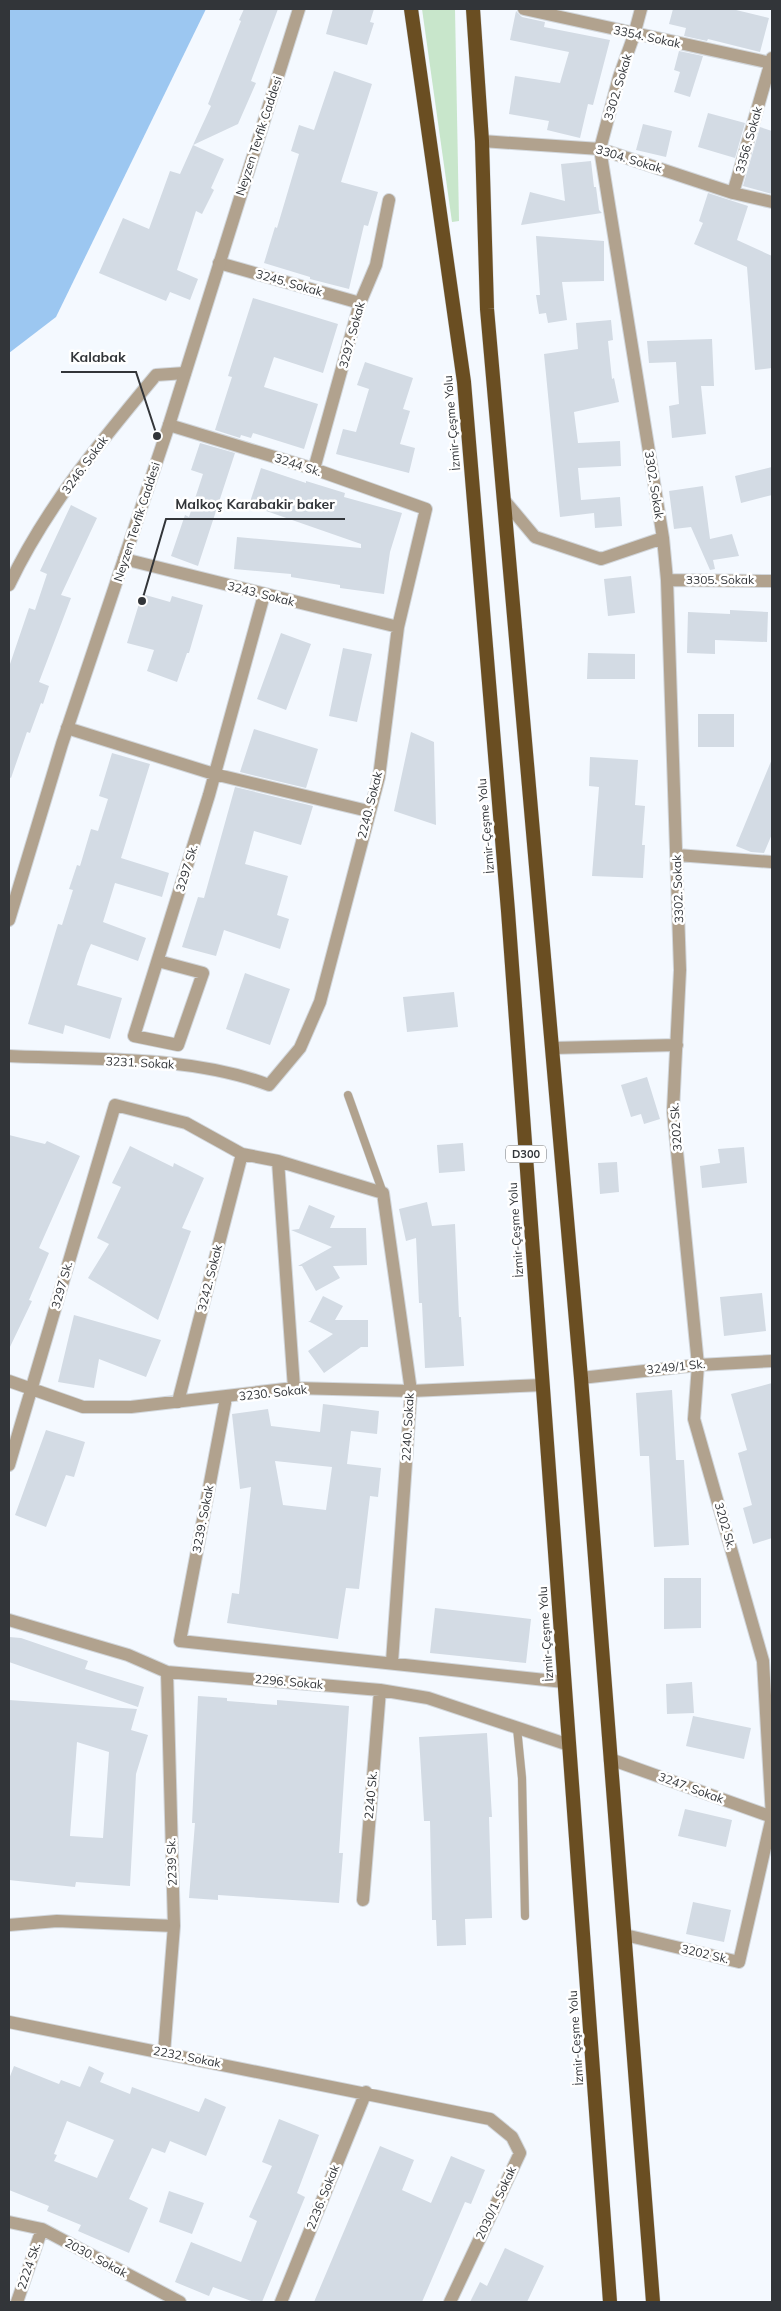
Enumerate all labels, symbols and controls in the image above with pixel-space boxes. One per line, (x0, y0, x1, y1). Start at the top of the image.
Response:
street label: 3354. Sokak (612, 22, 683, 51)
street label: 3302. Sokak (600, 51, 635, 122)
street label: Neyzen Tevfik Caddesi (232, 74, 285, 198)
street label: 3356. Sokak (732, 104, 765, 175)
street label: 3304. Sokak (594, 141, 665, 176)
street label: 3245. Sokak (254, 266, 325, 299)
street label: 3297. Sokak (335, 299, 368, 370)
callout: Kalabak (61, 343, 136, 372)
text: Kalabak (70, 348, 126, 366)
street label: İzmir-Çeşme Yolu (440, 375, 463, 471)
street label: 3246. Sokak (58, 432, 111, 497)
street label: 3244 Sk. (273, 450, 324, 479)
street label: 3302. Sokak (642, 450, 667, 521)
street label: Neyzen Tevfik Caddesi (110, 460, 163, 584)
callout: Malkoç Karabakir baker (166, 490, 345, 519)
text: Malkoç Karabakir baker (175, 495, 335, 513)
street label: 3305. Sokak (686, 572, 755, 587)
street label: 3243. Sokak (226, 578, 297, 609)
street label: 2240. Sokak (354, 769, 385, 840)
street label: İzmir-Çeşme Yolu (474, 778, 497, 874)
street label: 3297 Sk. (172, 842, 201, 893)
street label: 3302. Sokak (669, 854, 686, 924)
street label: 3231. Sokak (105, 1053, 175, 1072)
street label: 3202 Sk. (666, 1102, 685, 1152)
road number: D300 (506, 1146, 546, 1162)
street label: İzmir-Çeşme Yolu (505, 1182, 526, 1278)
street label: 3242. Sokak (194, 1242, 225, 1313)
street label: 3297 Sk. (48, 1259, 75, 1310)
street label: 3249/1 Sk. (646, 1356, 706, 1377)
street label: 3230. Sokak (238, 1381, 309, 1404)
street label: 2240. Sokak (398, 1392, 417, 1462)
street label: 3239. Sokak (189, 1483, 217, 1554)
street label: 3202 Sk. (712, 1500, 739, 1551)
street label: İzmir-Çeşme Yolu (535, 1586, 556, 1682)
street label: 2296. Sokak (254, 1671, 325, 1692)
street label: 3247. Sokak (656, 1769, 727, 1807)
street label: 2240 Sk. (361, 1770, 380, 1820)
street label: 2239 Sk. (163, 1838, 180, 1886)
street label: 3202 Sk. (680, 1941, 730, 1966)
street label: İzmir-Çeşme Yolu (565, 1990, 586, 2086)
street label: 2232. Sokak (152, 2043, 223, 2071)
street label: 2236. Sokak (303, 2161, 343, 2231)
street label: 2030/1. Sokak (472, 2163, 519, 2242)
street label: 2030. Sokak (62, 2235, 131, 2281)
street label: 2224 Sk. (14, 2240, 44, 2291)

